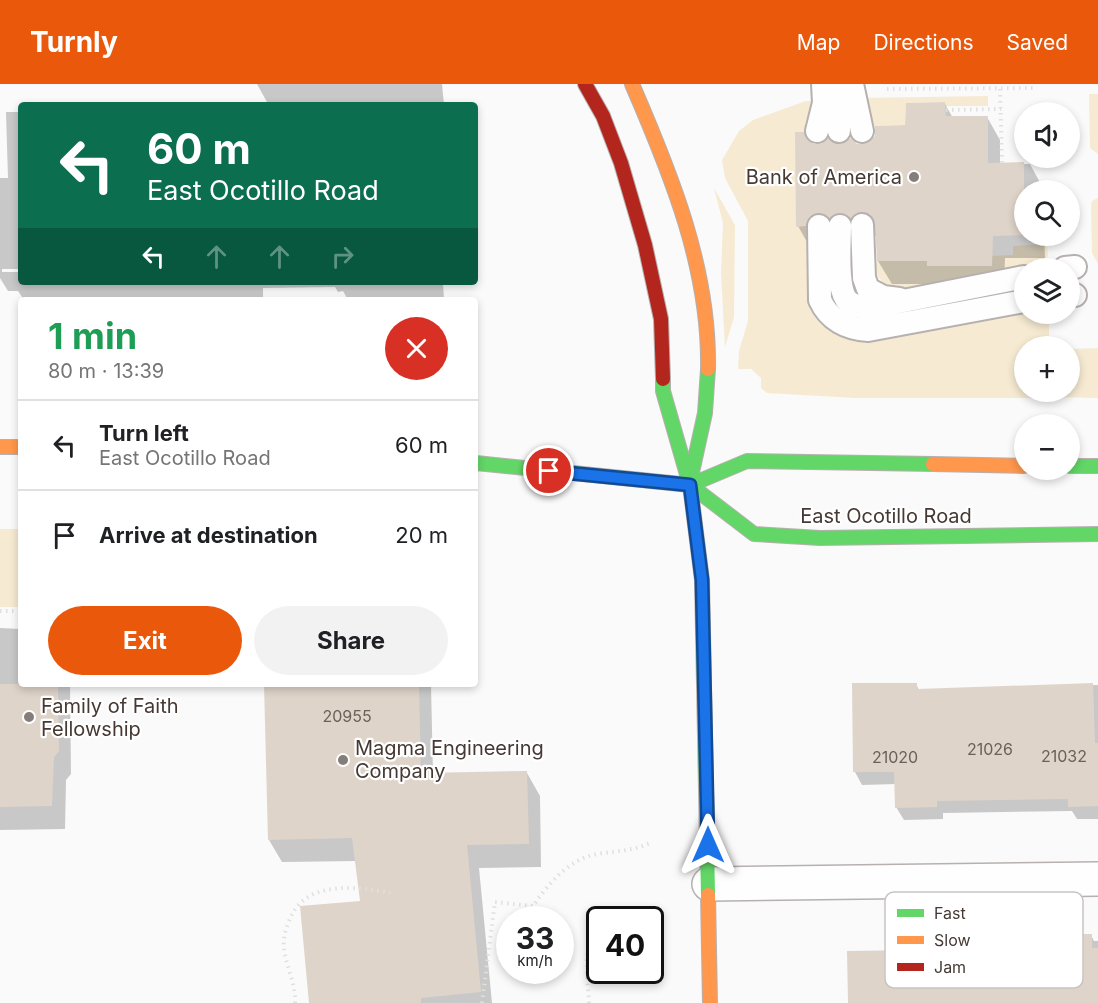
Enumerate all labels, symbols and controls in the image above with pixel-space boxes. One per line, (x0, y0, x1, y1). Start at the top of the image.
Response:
text: Turnly (30, 25, 118, 59)
text: Map (797, 30, 840, 55)
text: Directions (873, 30, 974, 55)
text: Saved (1007, 30, 1068, 55)
map controls (1014, 102, 1080, 480)
button: sound (1014, 102, 1080, 168)
text: 60 m (147, 123, 251, 174)
icon: left (48, 126, 126, 204)
place label: Bank of America (746, 165, 902, 189)
marker: Bank of America (907, 170, 921, 184)
text: East Ocotillo Road (147, 174, 379, 207)
button: search (1014, 180, 1080, 246)
icon: left (137, 240, 170, 273)
icon: ahead (200, 240, 233, 273)
icon: ahead (263, 240, 296, 273)
icon: right (326, 240, 359, 273)
button: layers (1014, 258, 1080, 324)
text: 1 min (48, 314, 137, 358)
button: close (385, 317, 448, 380)
button: + (1014, 336, 1080, 402)
text: 80 m · 13:39 (48, 359, 164, 383)
button: − (1014, 414, 1080, 480)
text: Turn left (99, 420, 189, 446)
icon: left (48, 429, 81, 462)
text: 60 m (395, 432, 448, 458)
pin (523, 445, 574, 496)
text: East Ocotillo Road (99, 446, 271, 470)
icon: arrive (532, 454, 565, 487)
street label: East Ocotillo Road (800, 504, 972, 528)
icon: arrive (48, 519, 81, 552)
text: Arrive at destination (99, 522, 318, 548)
text: 20 m (395, 522, 448, 548)
button: Exit (48, 606, 242, 675)
button: Share (254, 606, 448, 675)
place label: Family of Faith Fellowship (41, 694, 179, 741)
house number: 20955 (322, 706, 372, 726)
marker: Family of Faith Fellowship (22, 710, 36, 724)
place label: Magma Engineering Company (355, 736, 544, 783)
house number: 21026 (967, 739, 1013, 759)
house number: 21032 (1041, 746, 1087, 766)
house number: 21020 (872, 747, 918, 767)
marker: Magma Engineering Company (336, 753, 350, 767)
position arrow (676, 813, 740, 877)
legend (885, 892, 1083, 988)
text: Fast (934, 903, 966, 923)
speed limit sign: 40 (586, 906, 664, 984)
text: 33 (516, 920, 554, 956)
text: Slow (934, 930, 971, 950)
text: km/h (517, 951, 553, 970)
text: Jam (934, 957, 966, 977)

